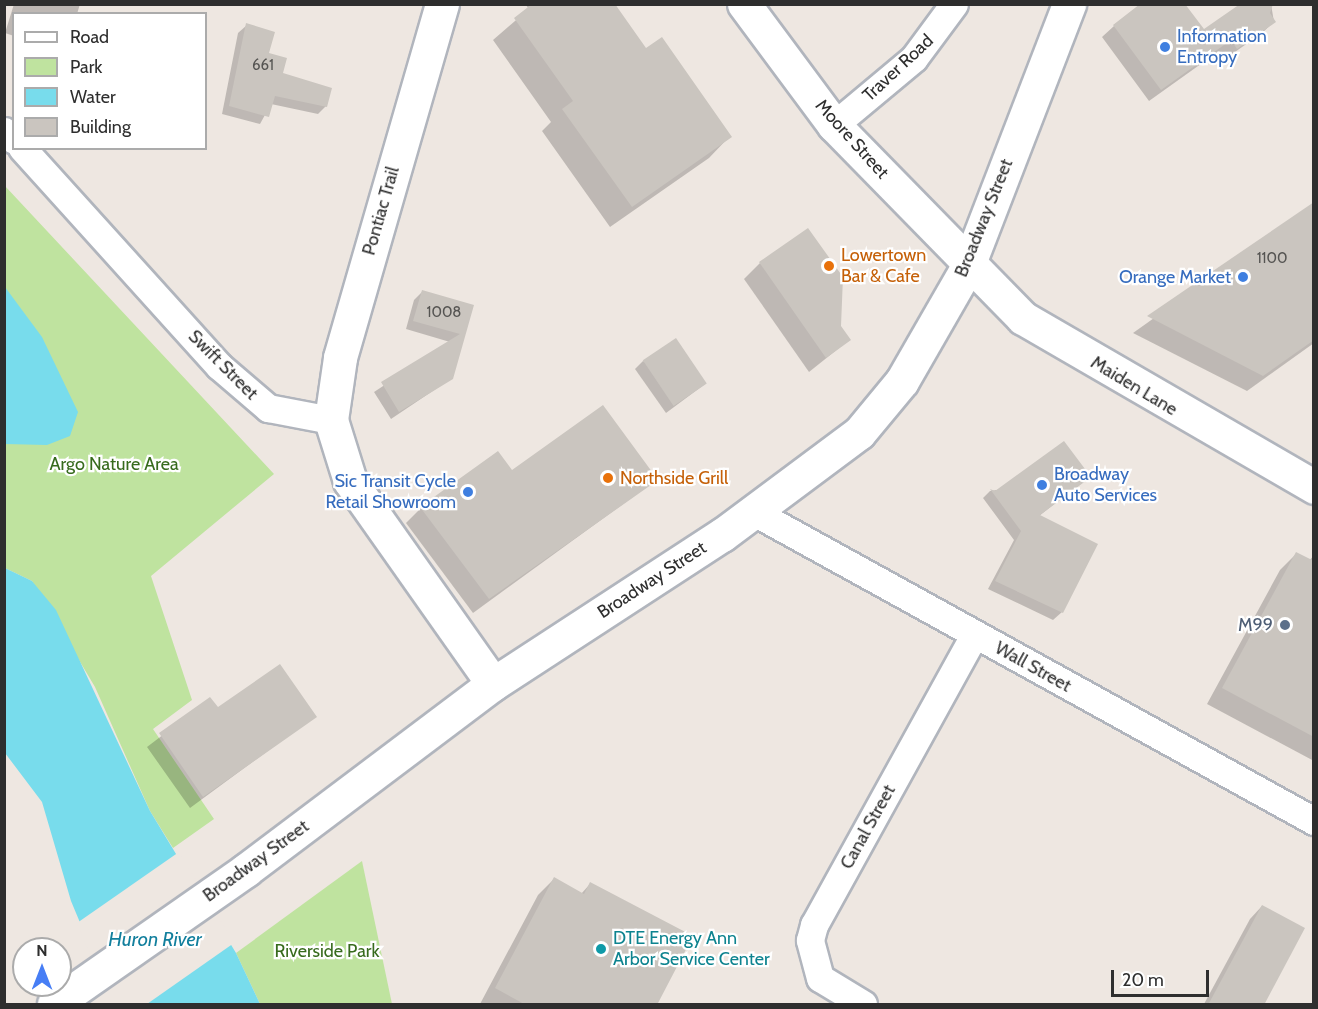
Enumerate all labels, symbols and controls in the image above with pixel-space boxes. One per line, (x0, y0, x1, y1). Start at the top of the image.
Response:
legend (12, 12, 207, 150)
text: Road (70, 26, 109, 48)
place label: Information Entropy (1177, 26, 1267, 68)
street label: Traver Road (858, 30, 938, 106)
marker: Information Entropy (1158, 40, 1172, 54)
text: Park (70, 56, 102, 78)
house number: 661 (252, 57, 274, 75)
text: Water (70, 86, 116, 108)
street label: Moore Street (811, 95, 893, 183)
text: Building (70, 116, 131, 138)
street label: Broadway Street (951, 156, 1017, 280)
street label: Pontiac Trail (358, 164, 404, 258)
place label: Lowertown Bar & Cafe (841, 245, 926, 288)
house number: 1100 (1257, 250, 1287, 268)
marker: Lowertown Bar & Cafe (822, 259, 836, 273)
place label: Orange Market (1119, 266, 1231, 288)
marker: Orange Market (1236, 270, 1250, 284)
house number: 1008 (427, 304, 461, 322)
street label: Swift Street (184, 326, 262, 404)
street label: Maiden Lane (1087, 352, 1181, 420)
park label: Argo Nature Area (49, 453, 179, 475)
place label: Broadway Auto Services (1054, 464, 1157, 506)
place label: Northside Grill (620, 467, 728, 489)
place label: Sic Transit Cycle Retail Showroom (325, 471, 456, 514)
marker: Northside Grill (601, 471, 615, 485)
marker: Broadway Auto Services (1035, 478, 1049, 492)
marker: Sic Transit Cycle Retail Showroom (461, 485, 475, 499)
street label: Broadway Street (594, 537, 710, 623)
place label: M99 (1238, 614, 1273, 636)
marker: M99 (1278, 618, 1292, 632)
street label: Wall Street (991, 637, 1075, 697)
street label: Canal Street (836, 781, 900, 873)
street label: Broadway Street (199, 815, 313, 907)
water label: Huron River (108, 927, 202, 951)
place label: DTE Energy Ann Arbor Service Center (613, 928, 770, 970)
north arrow (12, 937, 72, 997)
park label: Riverside Park (274, 940, 380, 962)
text: N (36, 941, 48, 960)
marker: DTE Energy Ann Arbor Service Center (594, 942, 608, 956)
scale bar (1114, 958, 1212, 996)
text: 20 m (1122, 969, 1164, 991)

